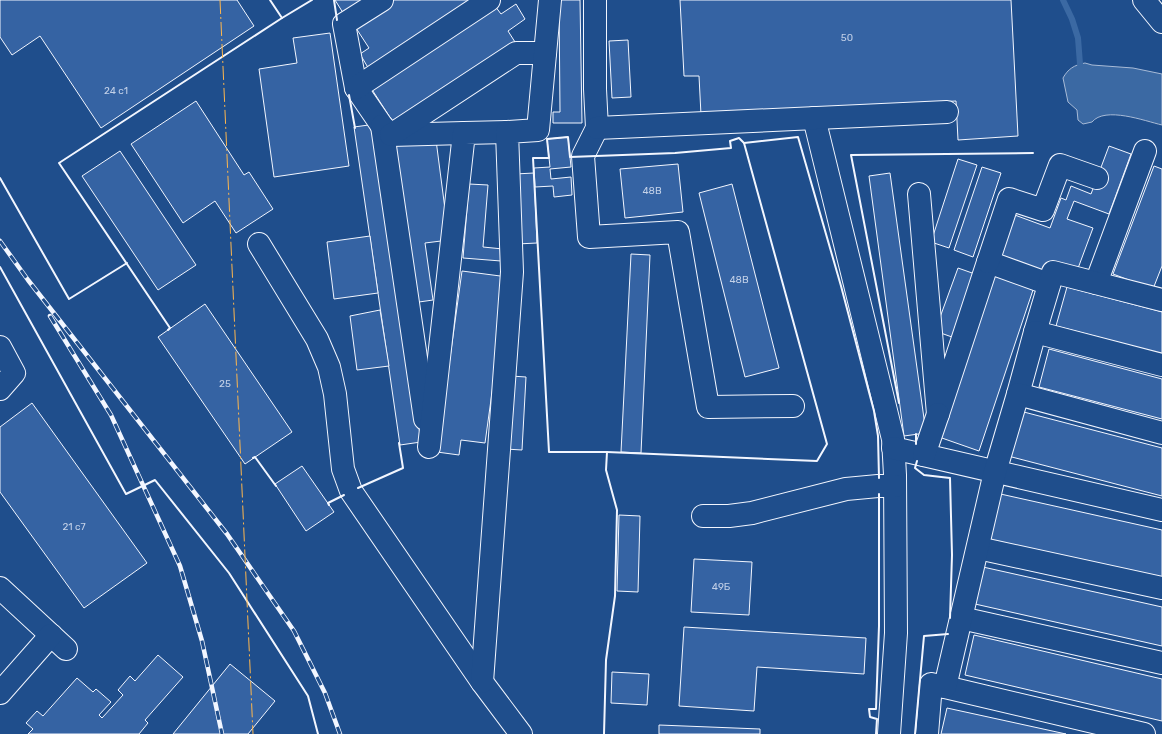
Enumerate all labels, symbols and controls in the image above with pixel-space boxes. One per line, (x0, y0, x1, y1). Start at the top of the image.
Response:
house number: 50 (841, 32, 853, 44)
house number: 24 с1 (104, 85, 128, 97)
house number: 48В (642, 185, 662, 197)
house number: 48В (729, 274, 749, 286)
house number: 25 (219, 378, 231, 390)
house number: 21 с7 (62, 521, 86, 533)
house number: 49Б (712, 581, 731, 593)

